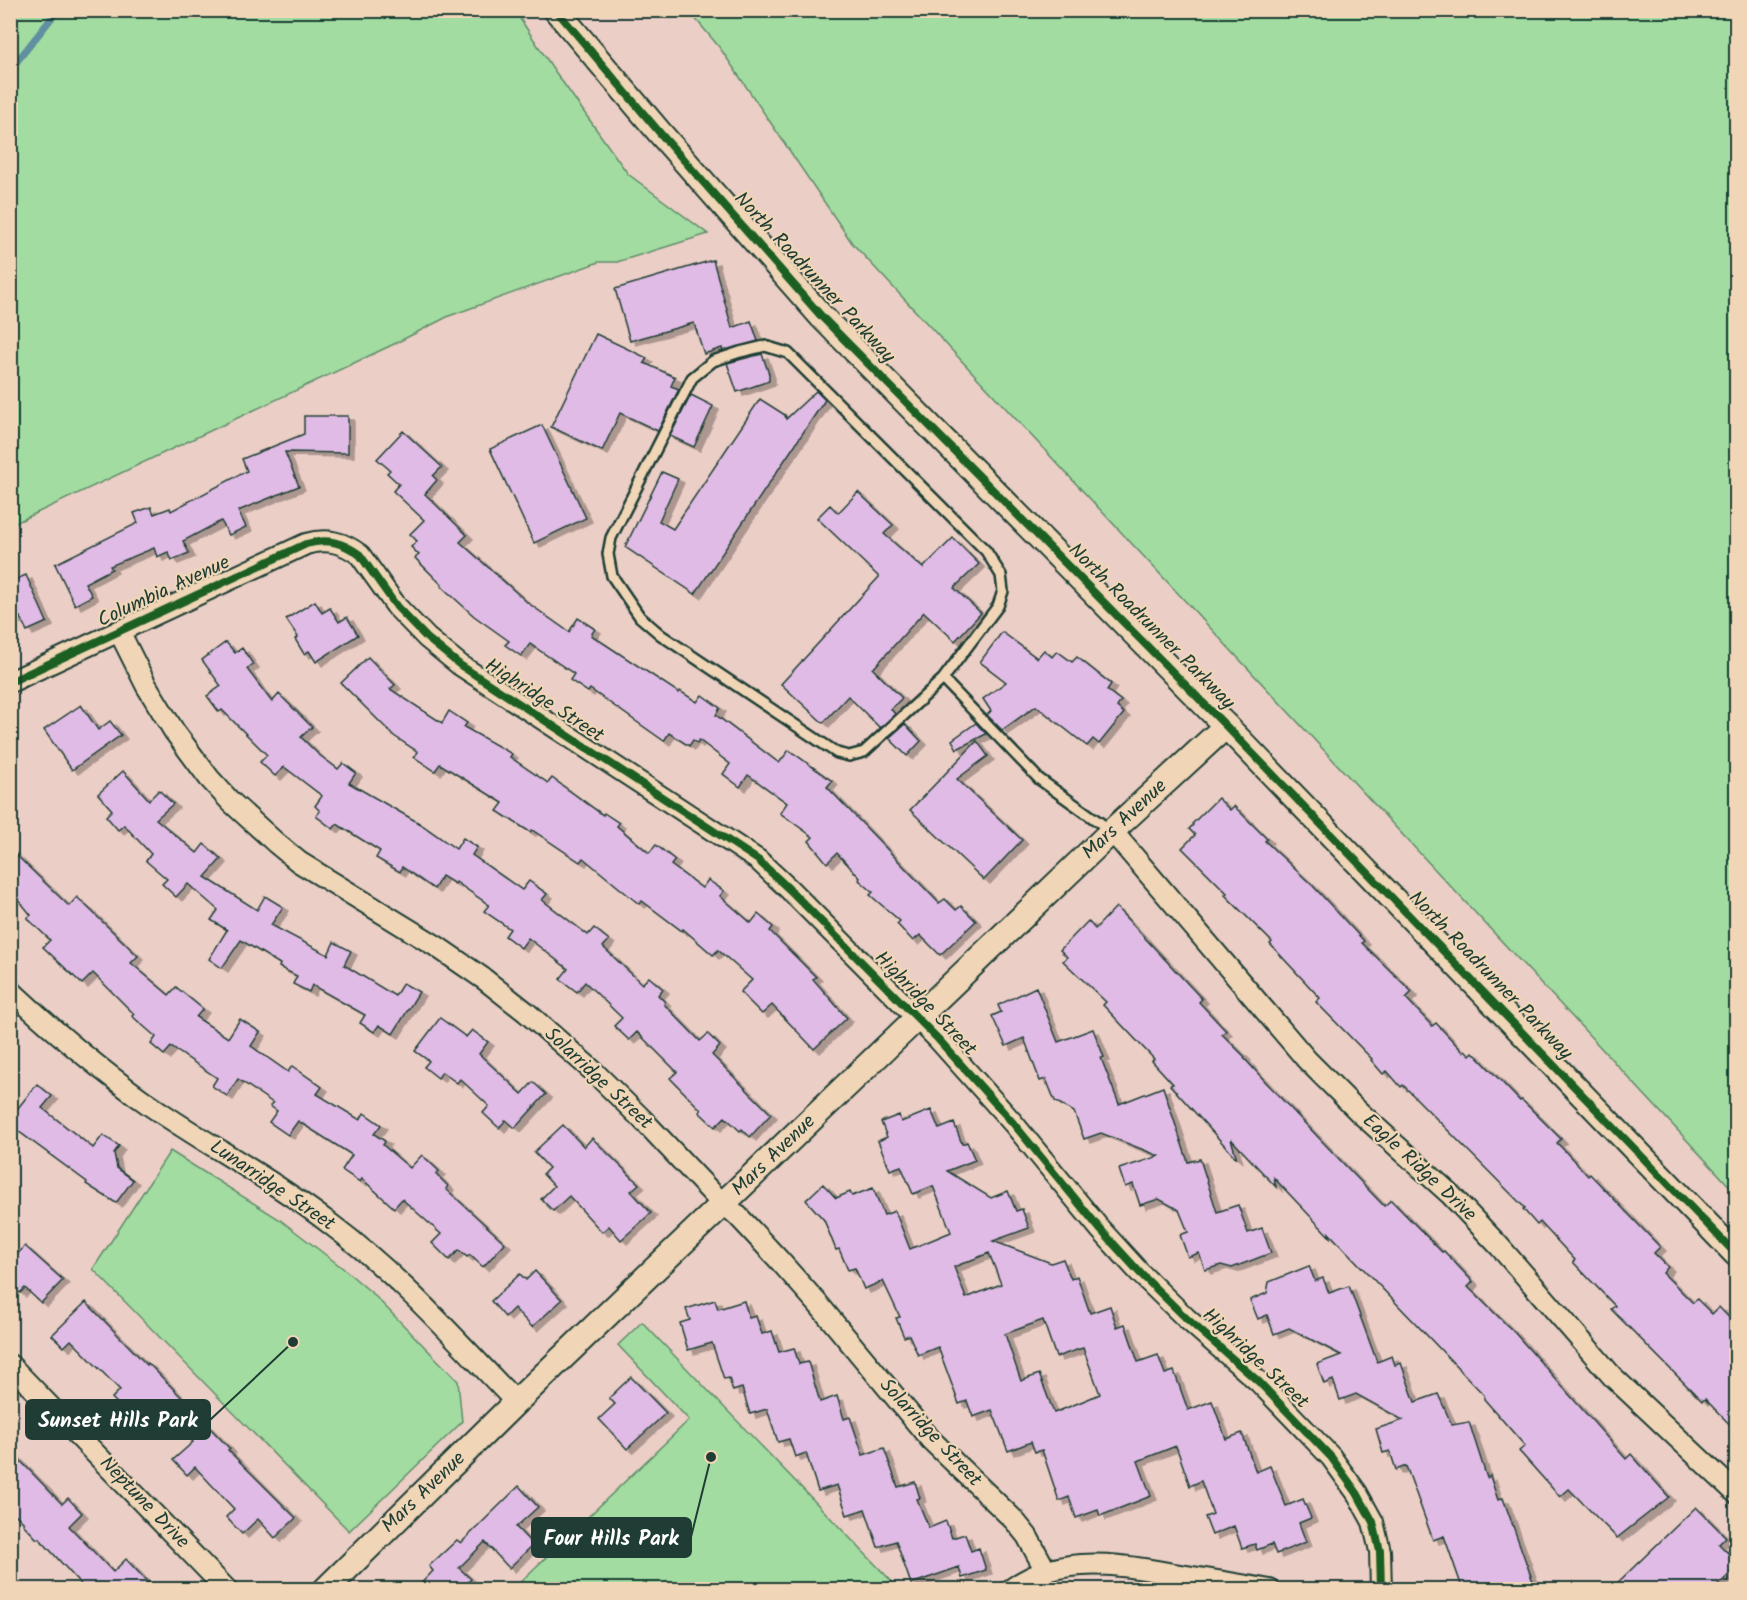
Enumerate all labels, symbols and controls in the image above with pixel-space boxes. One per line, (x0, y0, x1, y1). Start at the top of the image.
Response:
street label: North Roadrunner Parkway (725, 185, 903, 372)
street label: North Roadrunner Parkway (1060, 536, 1242, 718)
street label: Columbia Avenue (92, 547, 236, 637)
street label: Highridge Street (478, 650, 610, 752)
street label: Mars Avenue (1075, 772, 1175, 868)
street label: North Roadrunner Parkway (1400, 884, 1580, 1069)
street label: Highridge Street (866, 944, 984, 1065)
street label: Solarridge Street (536, 1020, 660, 1138)
street label: Eagle Ridge Drive (1354, 1106, 1484, 1230)
street label: Mars Avenue (724, 1107, 824, 1205)
street label: Lunarridge Street (203, 1132, 342, 1240)
street label: Highridge Street (1194, 1301, 1316, 1418)
street label: Solarridge Street (871, 1371, 989, 1495)
callout: Sunset Hills Park (26, 1400, 210, 1439)
text: Sunset Hills Park (38, 1405, 198, 1438)
street label: Mars Avenue (374, 1444, 474, 1542)
street label: Neptune Drive (91, 1449, 197, 1557)
callout: Four Hills Park (532, 1518, 691, 1557)
text: Four Hills Park (543, 1523, 679, 1556)

